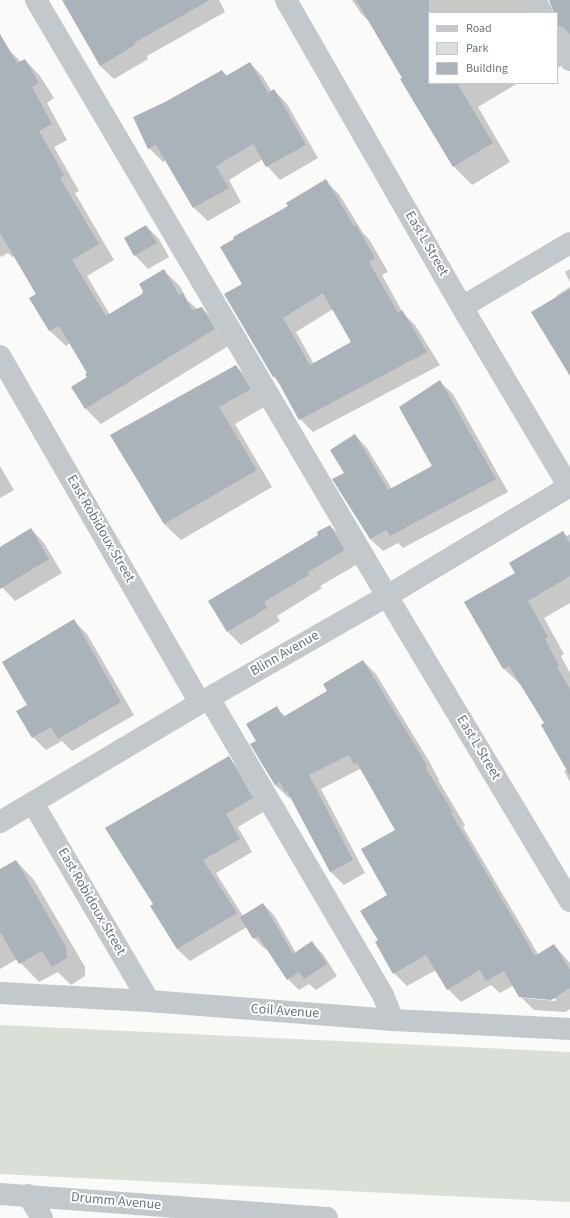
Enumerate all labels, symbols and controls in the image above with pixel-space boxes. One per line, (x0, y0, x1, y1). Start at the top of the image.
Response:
legend (428, 12, 558, 84)
text: Road (466, 20, 492, 37)
text: Park (466, 40, 488, 57)
text: Building (466, 60, 508, 77)
street label: East L Street (401, 209, 451, 279)
street label: East Robidoux Street (62, 472, 138, 586)
street label: Blinn Avenue (248, 628, 322, 680)
street label: East L Street (452, 713, 504, 783)
street label: East Robidoux Street (53, 845, 129, 959)
street label: Coil Avenue (250, 1001, 320, 1023)
street label: Drumm Avenue (70, 1190, 162, 1214)

